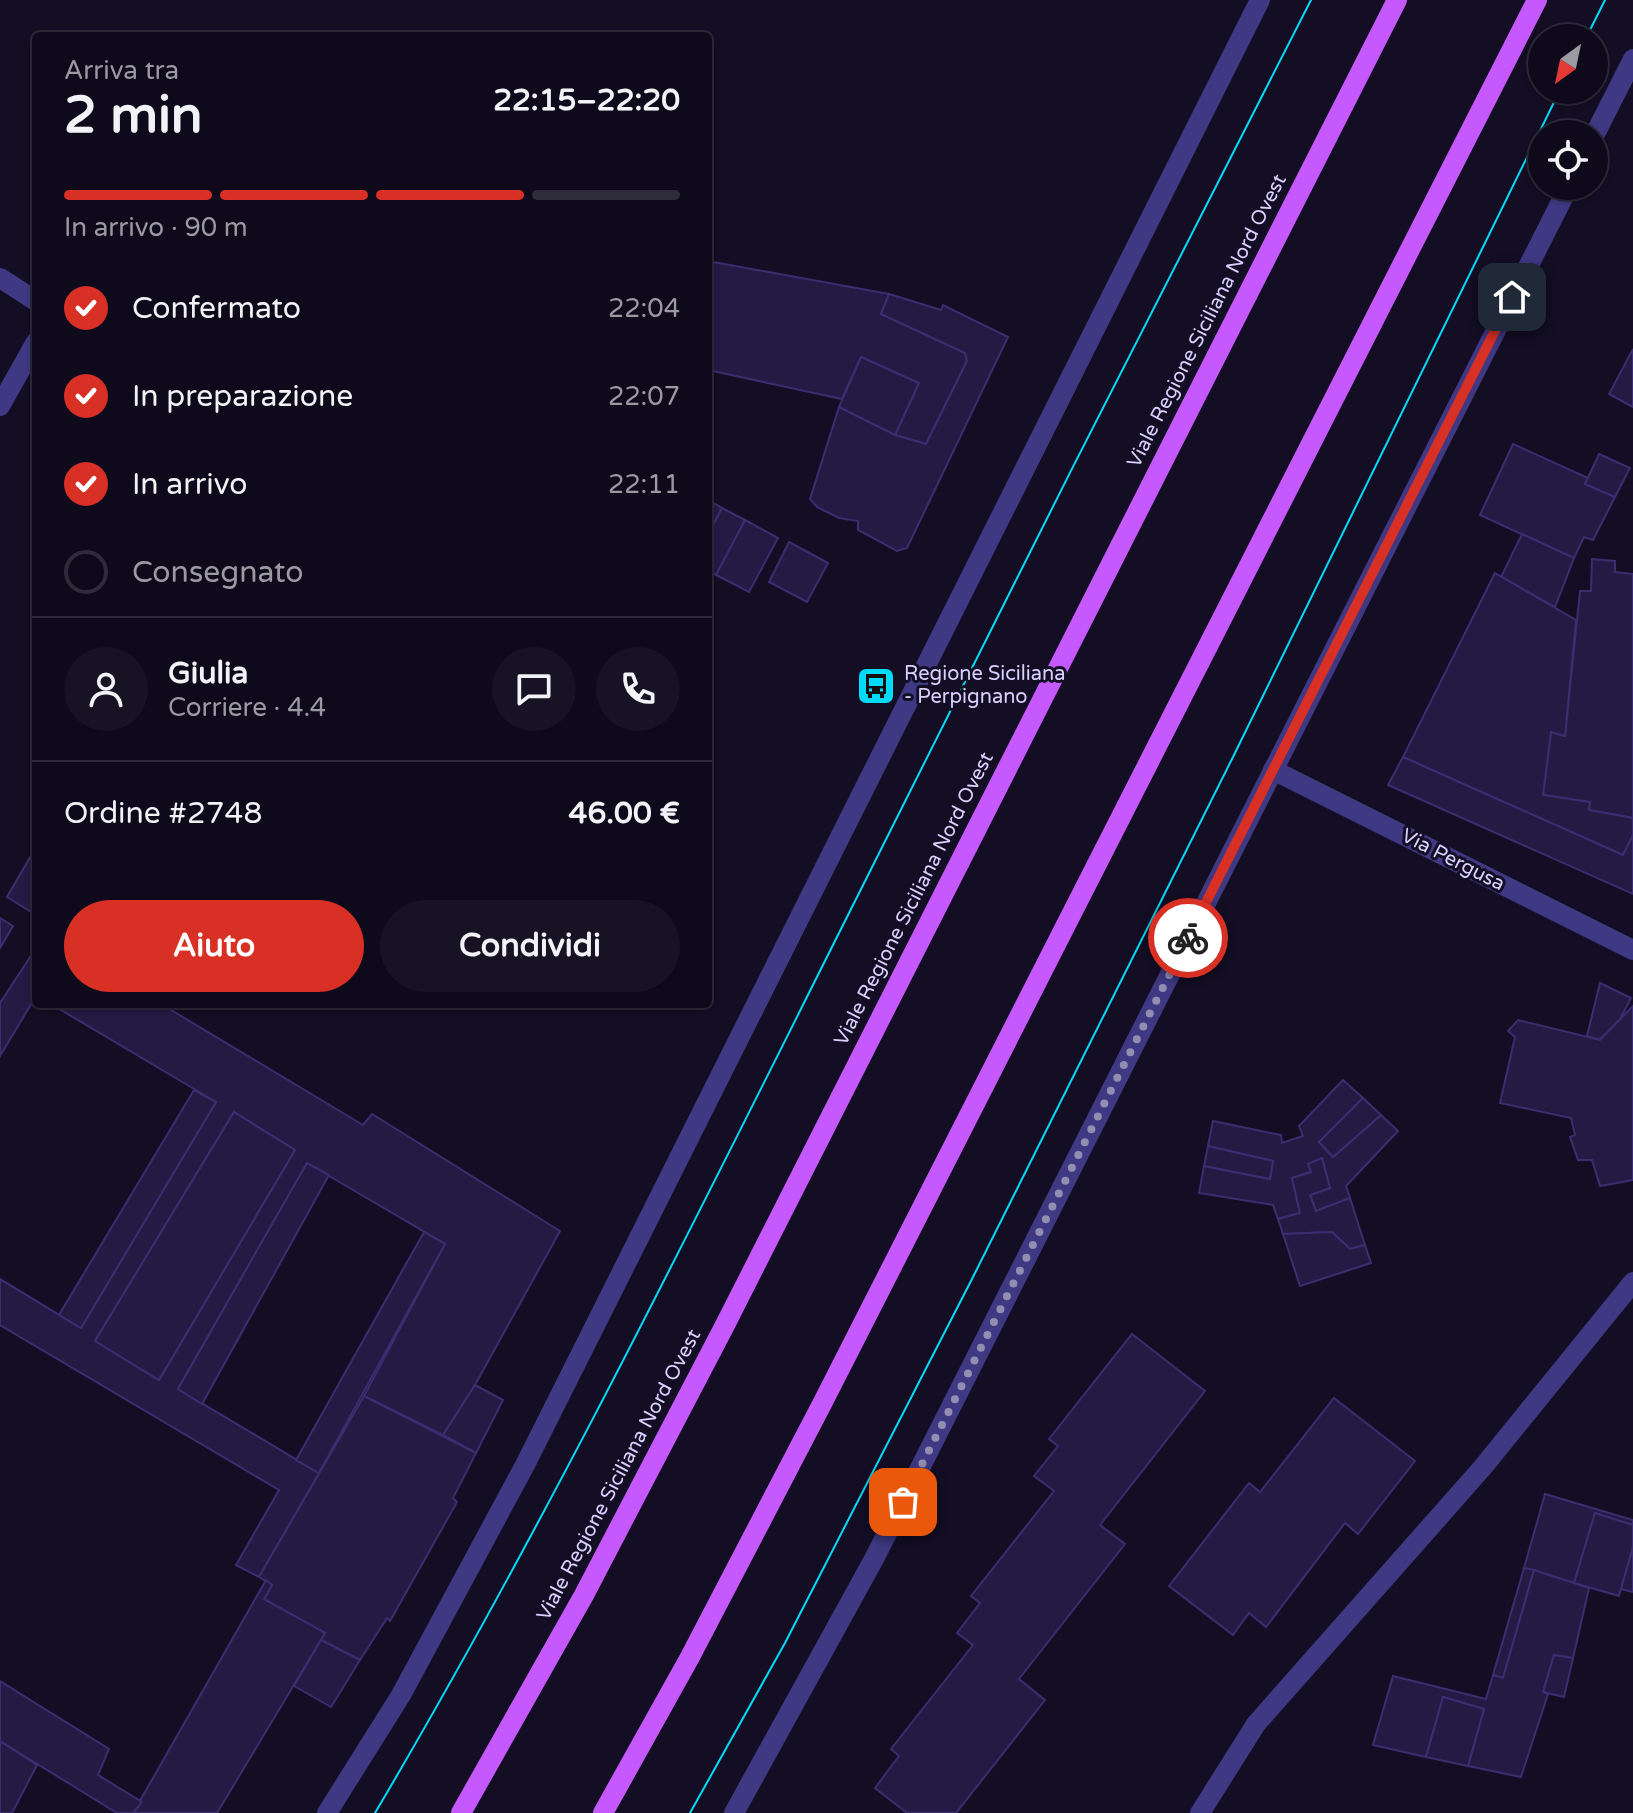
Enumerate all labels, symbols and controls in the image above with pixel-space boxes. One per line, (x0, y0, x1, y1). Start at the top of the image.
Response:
north arrow (1528, 24, 1608, 104)
map controls (1528, 24, 1608, 200)
text: Arriva tra (64, 55, 179, 86)
text: 22:15–22:20 (493, 82, 680, 119)
text: 2 min (64, 84, 203, 147)
button: locate (1528, 120, 1608, 200)
street label: Viale Regione Siciliana Nord Ovest (1122, 170, 1292, 472)
text: In arrivo · 90 m (64, 212, 248, 243)
pin (1478, 263, 1546, 331)
icon: home (1490, 275, 1534, 319)
icon: check (64, 286, 108, 330)
text: Confermato (132, 290, 301, 327)
text: 22:04 (608, 293, 680, 324)
icon: check (64, 374, 108, 418)
text: In preparazione (132, 378, 353, 415)
text: 22:07 (608, 381, 680, 412)
icon: check (64, 462, 108, 506)
text: In arrivo (132, 466, 248, 503)
text: 22:11 (608, 469, 680, 500)
text: Consegnato (132, 554, 303, 591)
button: person (64, 647, 148, 731)
button: chat (492, 647, 576, 731)
button: phone (596, 647, 680, 731)
text: Giulia (168, 655, 248, 692)
place label: Regione Siciliana - Perpignano (904, 662, 1065, 709)
bus stop icon: Regione Siciliana - Perpignano (855, 665, 897, 707)
text: Corriere · 4.4 (168, 692, 326, 723)
street label: Viale Regione Siciliana Nord Ovest (829, 748, 999, 1050)
text: Ordine #2748 (64, 795, 262, 832)
text: 46.00 € (569, 795, 680, 832)
street label: Via Pergusa (1397, 824, 1509, 896)
courier (1148, 898, 1228, 978)
button: Aiuto (64, 900, 364, 992)
button: Condividi (380, 900, 680, 992)
icon: bike (1166, 916, 1210, 960)
street label: Viale Regione Siciliana Nord Ovest (532, 1325, 706, 1625)
pin (869, 1468, 937, 1536)
icon: bag (881, 1480, 925, 1524)

